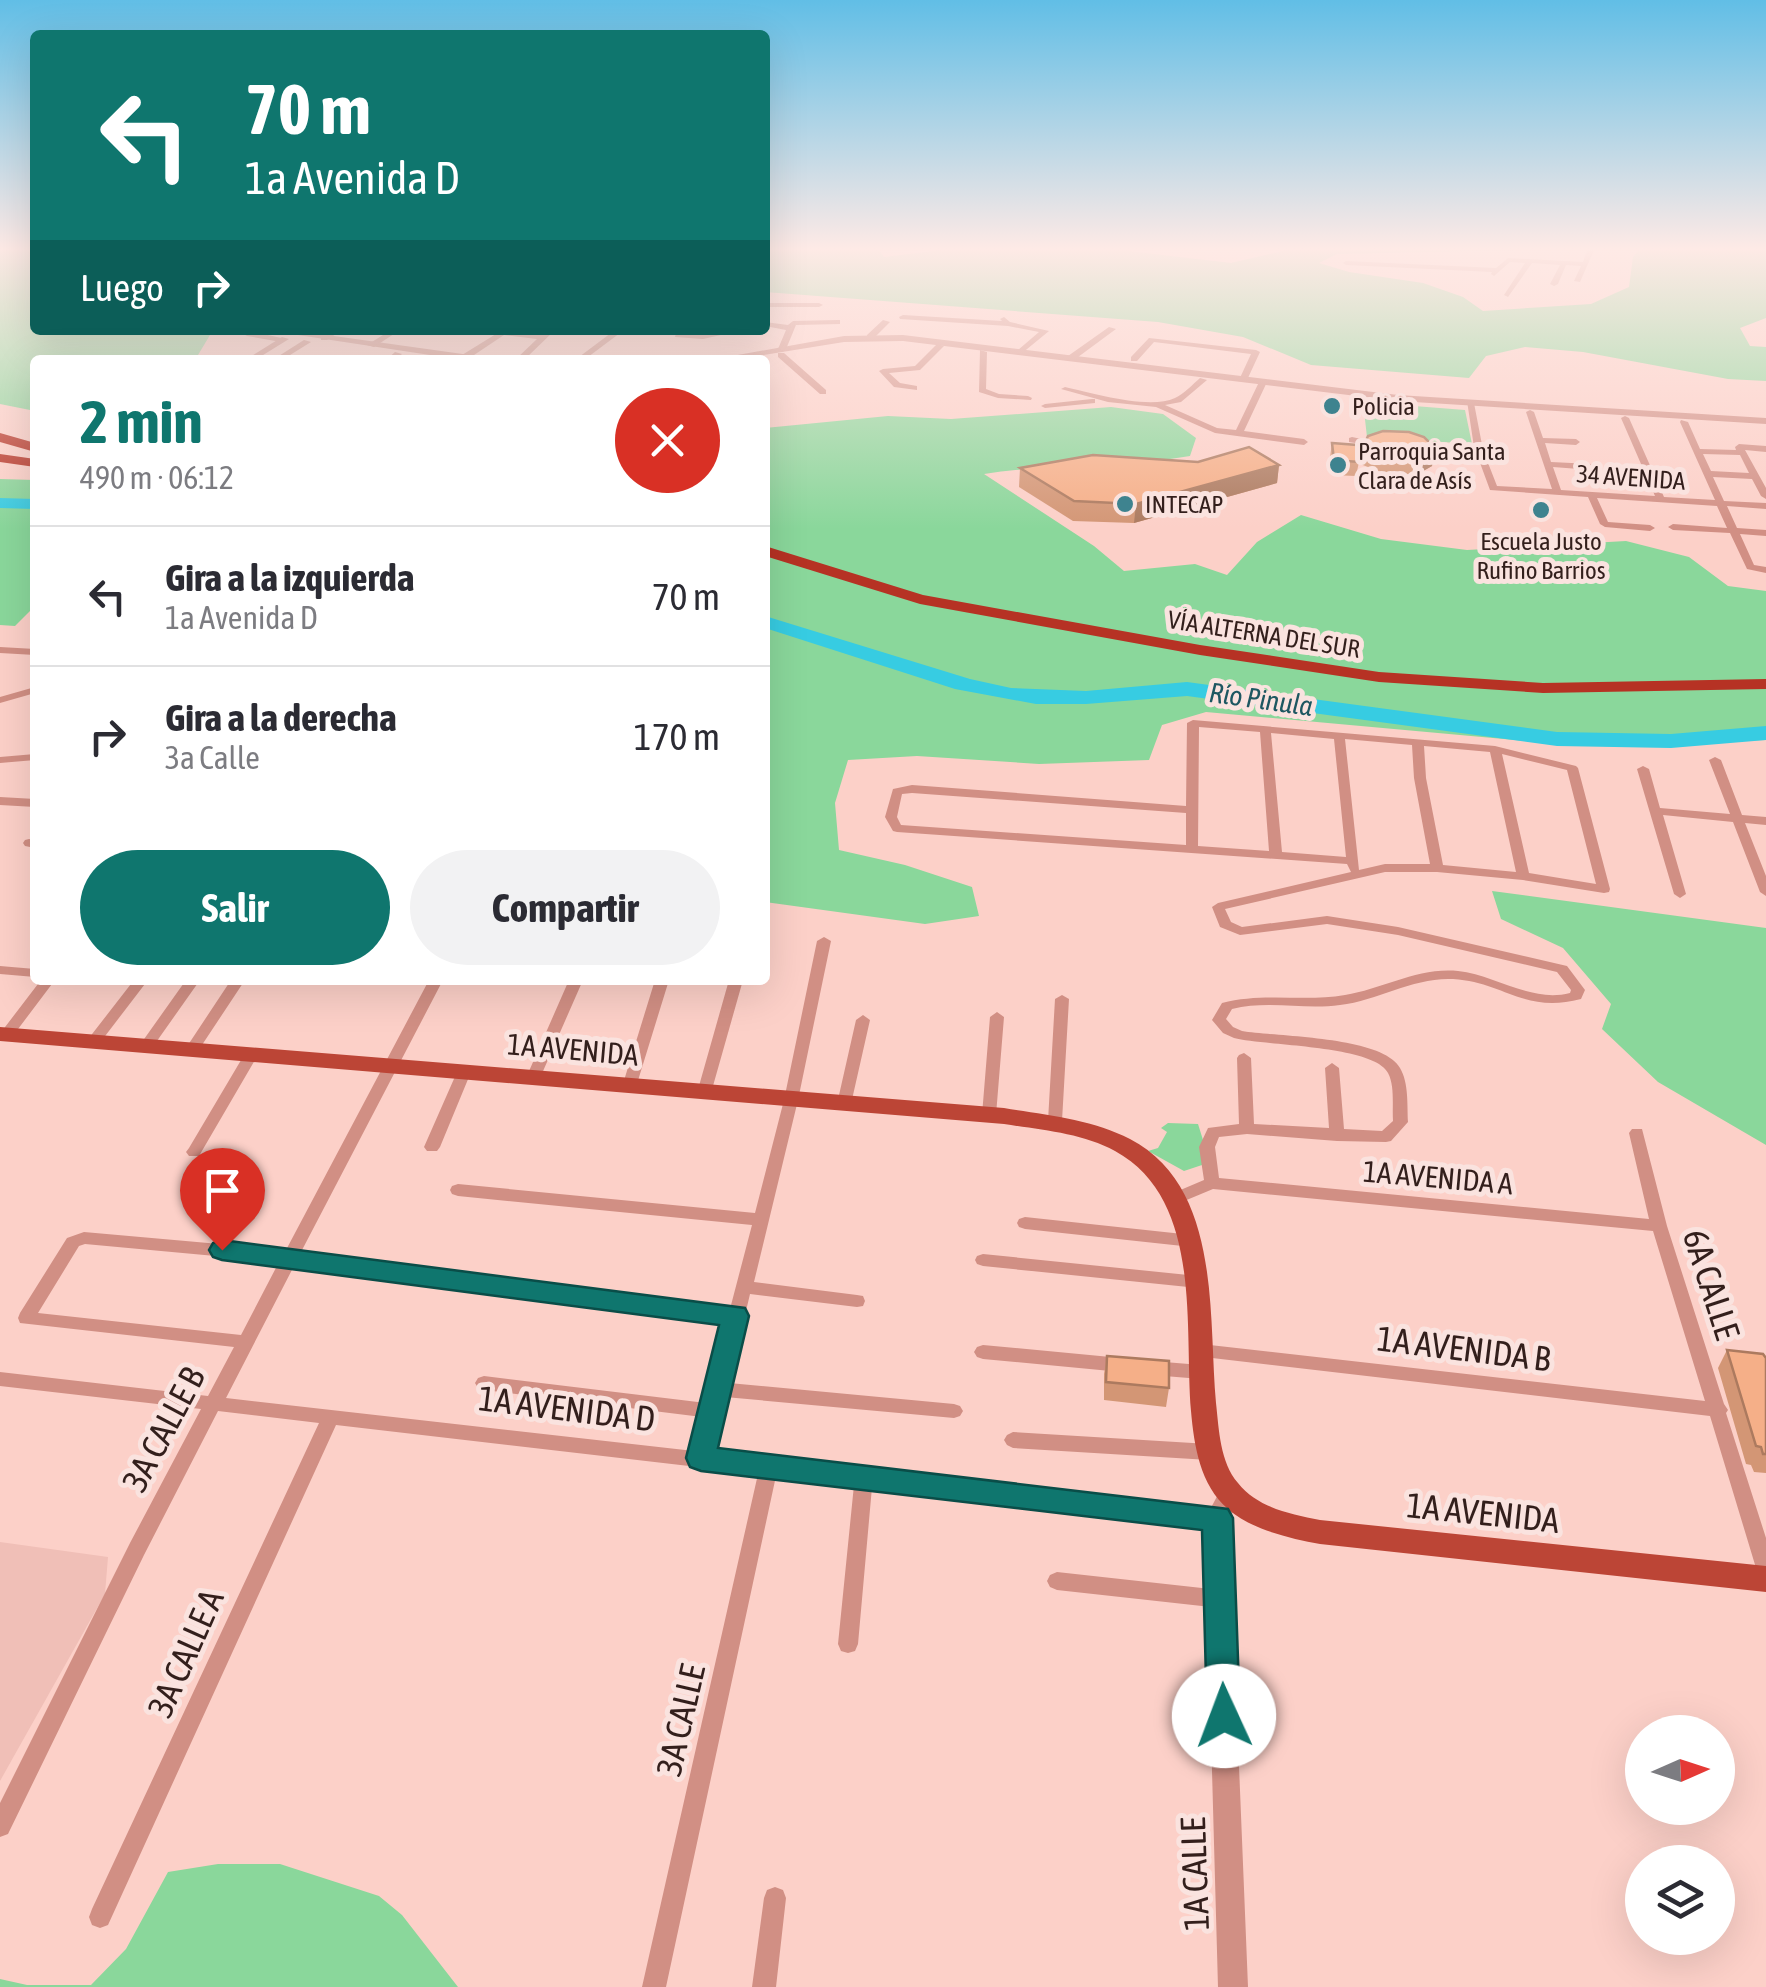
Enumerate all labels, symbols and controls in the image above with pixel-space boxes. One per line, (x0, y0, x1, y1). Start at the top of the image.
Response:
text: 70 m (245, 69, 371, 149)
icon: left (80, 70, 210, 200)
text: 1a Avenida D (245, 152, 460, 204)
icon: right (184, 260, 239, 315)
text: Luego (80, 266, 164, 309)
text: 2 min (80, 387, 203, 456)
button: close (615, 388, 720, 493)
place label: Policia (1352, 392, 1415, 420)
marker: Policia (1321, 395, 1343, 417)
place label: Parroquia Santa Clara de Asís (1358, 437, 1506, 494)
marker: Parroquia Santa Clara de Asís (1327, 454, 1349, 476)
text: 490 m · 06:12 (80, 459, 234, 496)
street label: 34 AVENIDA (1576, 459, 1687, 495)
place label: INTECAP (1145, 490, 1224, 518)
marker: INTECAP (1114, 493, 1136, 515)
marker: Escuela Justo Rufino Barrios (1530, 499, 1552, 521)
place label: Escuela Justo Rufino Barrios (1476, 527, 1606, 584)
text: Gira a la izquierda (165, 556, 414, 599)
icon: left (80, 569, 135, 624)
text: 70 m (652, 575, 720, 618)
text: 1a Avenida D (165, 599, 318, 636)
street label: VÍA ALTERNA DEL SUR (1166, 605, 1362, 663)
water label: Río Pinula (1207, 676, 1315, 722)
text: Gira a la derecha (165, 696, 397, 739)
icon: right (80, 709, 135, 764)
text: 170 m (634, 715, 720, 758)
text: 3a Calle (165, 739, 260, 776)
button: Salir (80, 850, 390, 965)
button: Compartir (410, 850, 720, 965)
street label: 1A AVENIDA (506, 1026, 640, 1072)
pin (180, 1148, 265, 1251)
street label: 1A AVENIDA A (1362, 1154, 1515, 1201)
icon: arrive (195, 1163, 250, 1218)
street label: 6A CALLE (1675, 1224, 1749, 1344)
street label: 1A AVENIDA B (1375, 1318, 1553, 1379)
street label: 3A CALLE B (114, 1360, 212, 1498)
street label: 1A AVENIDA D (476, 1377, 658, 1439)
street label: 1A AVENIDA (1405, 1484, 1562, 1540)
street label: 3A CALLE A (139, 1582, 231, 1723)
street label: 3A CALLE (648, 1660, 712, 1780)
position arrow (1172, 1664, 1276, 1768)
north arrow (1625, 1715, 1735, 1825)
map controls (1625, 1715, 1735, 1955)
street label: 1A CALLE (1172, 1817, 1216, 1931)
button: layers (1625, 1845, 1735, 1955)

